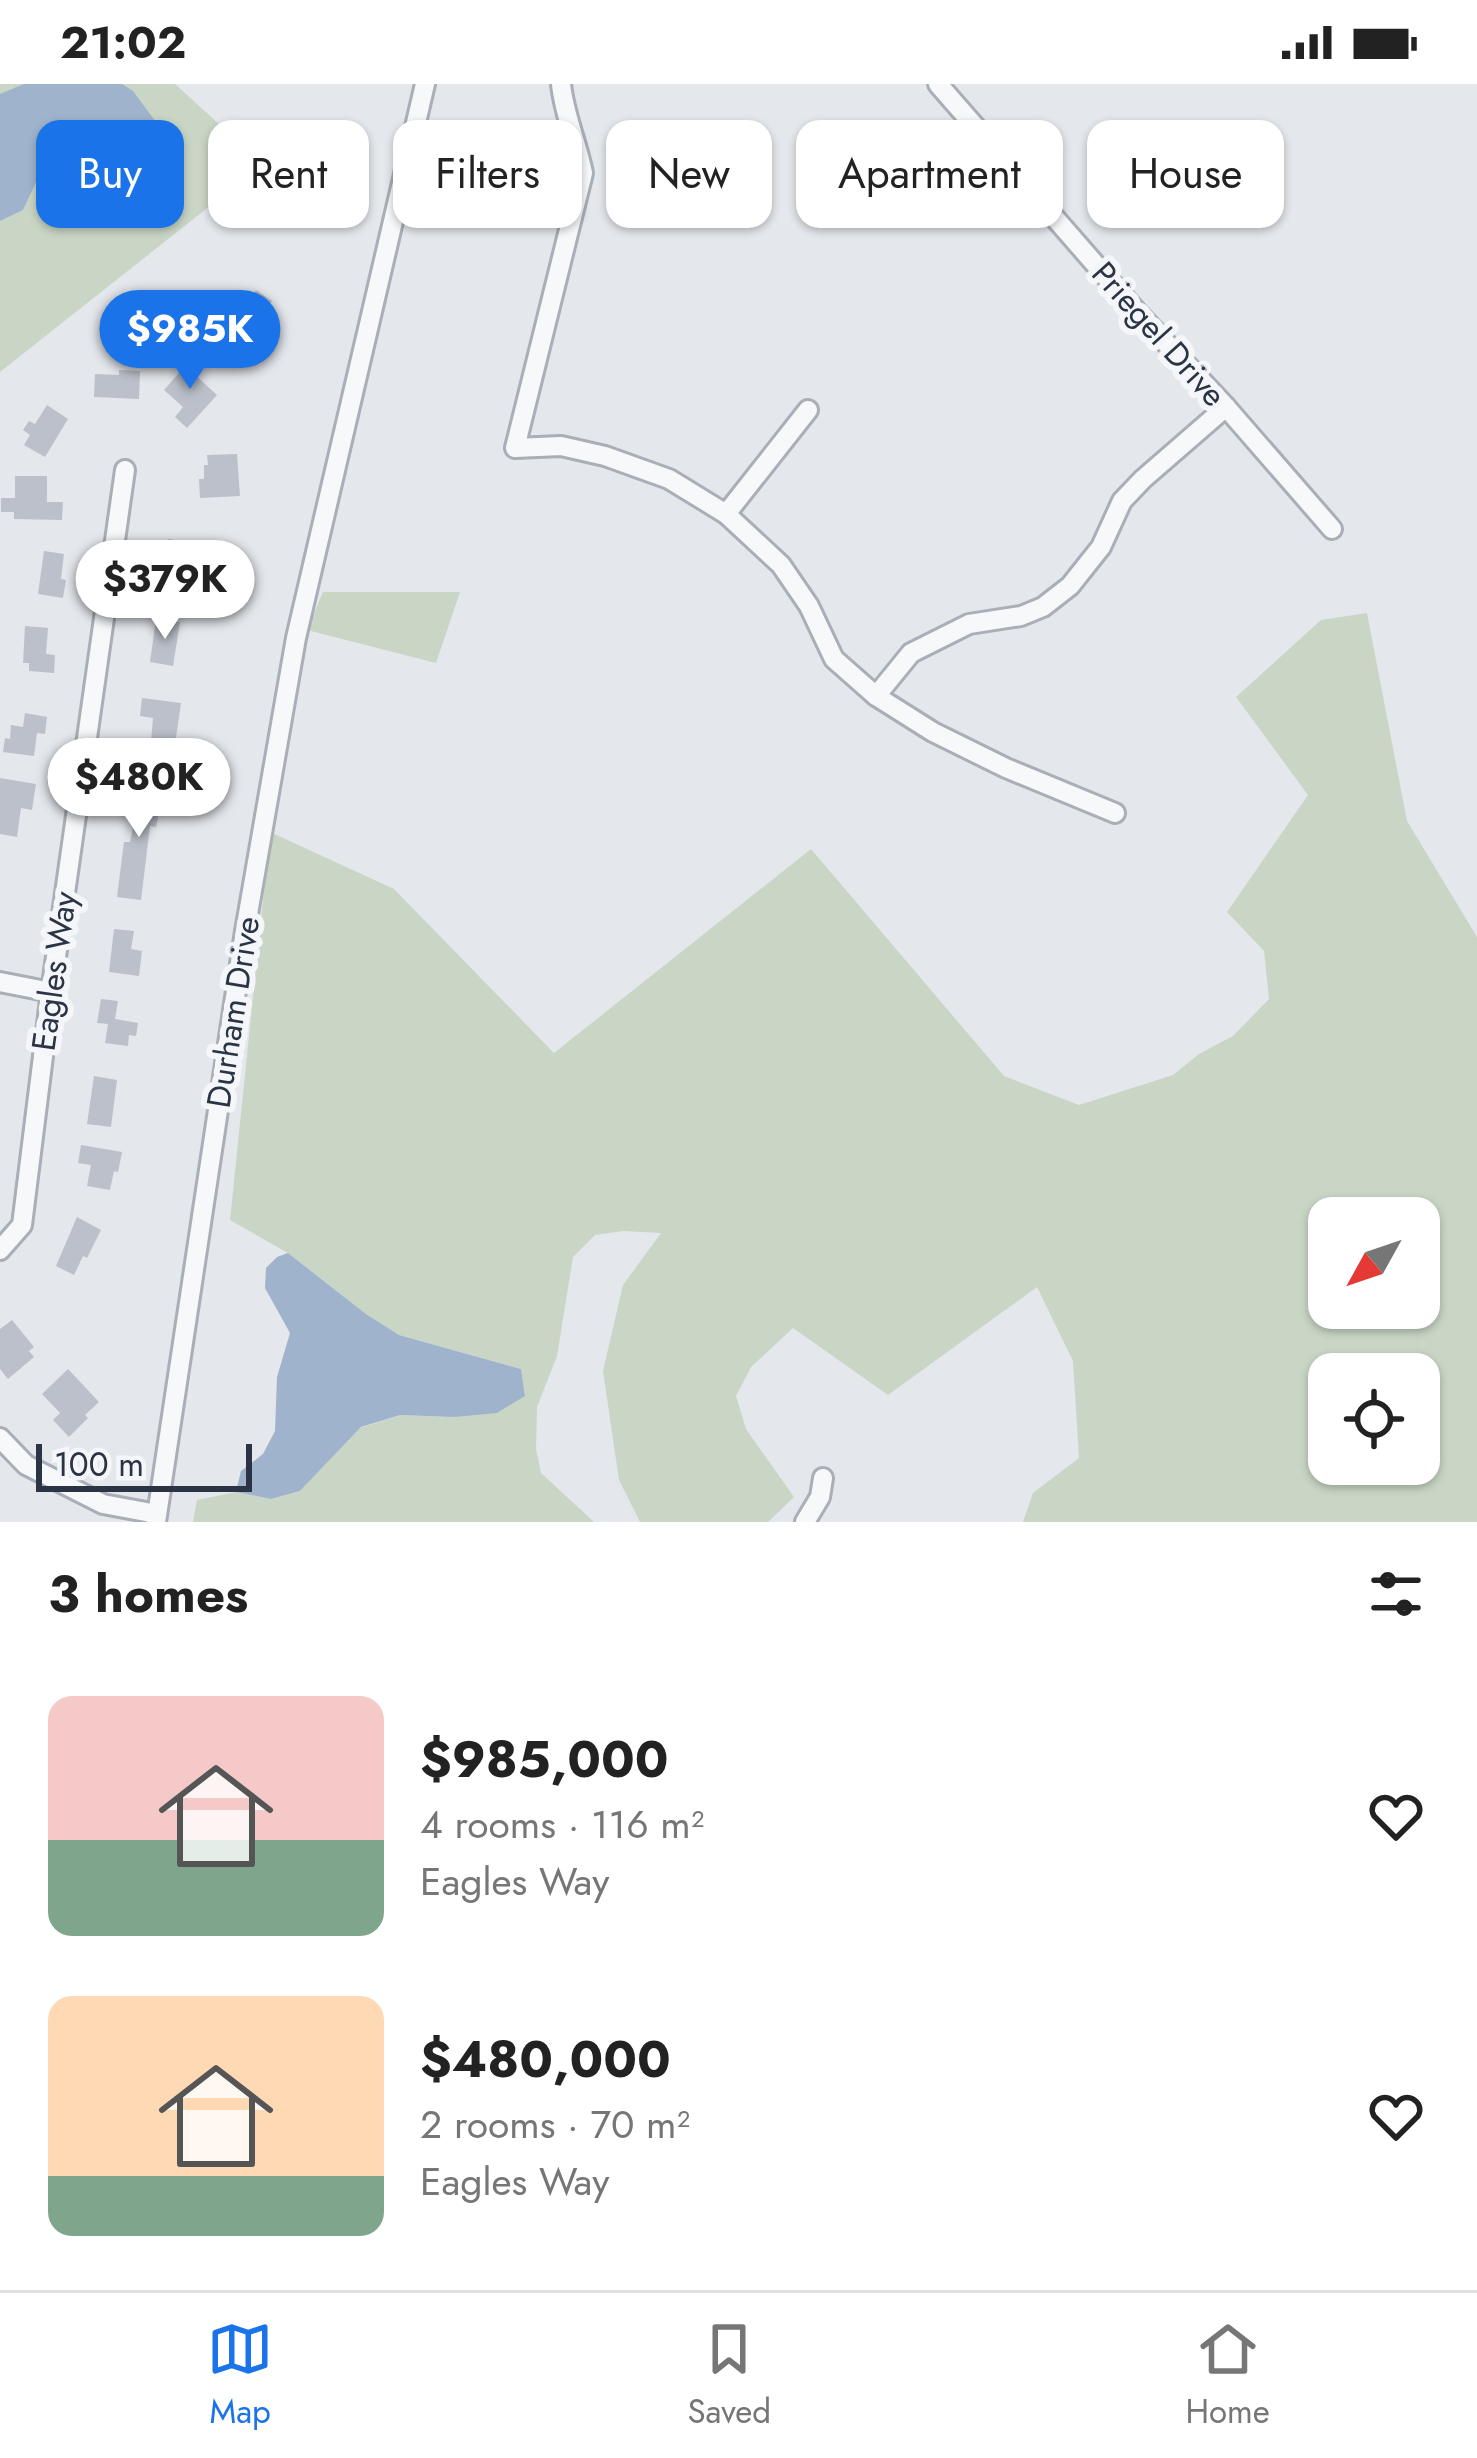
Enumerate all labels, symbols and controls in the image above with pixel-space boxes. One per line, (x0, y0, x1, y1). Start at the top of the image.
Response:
text: 21:02 (60, 10, 186, 75)
chip: Buy (36, 120, 184, 228)
chip: Rent (208, 120, 369, 228)
chip: Filters (393, 120, 582, 228)
chip: New (606, 120, 772, 228)
chip: Apartment (796, 120, 1063, 228)
chip: House (1087, 120, 1284, 228)
street label: Priegel Drive (1081, 251, 1237, 417)
pin: $985K (106, 290, 274, 392)
text: $985K (126, 300, 254, 357)
pin: $379K (81, 540, 249, 642)
text: $379K (103, 550, 227, 607)
pin: $480K (55, 738, 223, 840)
text: $480K (74, 748, 204, 805)
street label: Eagles Way (20, 888, 88, 1054)
street label: Durham Drive (195, 913, 271, 1111)
north arrow (1308, 1197, 1440, 1329)
map controls (1308, 1197, 1440, 1485)
button: locate (1308, 1353, 1440, 1485)
scale bar (36, 1438, 252, 1491)
text: 100 m (54, 1441, 144, 1488)
text: 3 homes (48, 1557, 248, 1631)
icon: filters (1363, 1561, 1429, 1627)
text: $985,000 (420, 1722, 669, 1796)
icon: home (144, 1744, 288, 1888)
icon: heart (1363, 1783, 1429, 1849)
text: 4 rooms · 116 m² (420, 1796, 704, 1853)
text: Eagles Way (420, 1853, 609, 1910)
text: $480,000 (420, 2022, 671, 2096)
icon: home (144, 2044, 288, 2188)
icon: heart (1363, 2083, 1429, 2149)
text: 2 rooms · 70 m² (420, 2096, 690, 2153)
text: Eagles Way (420, 2153, 609, 2210)
tab: Map (207, 2316, 273, 2435)
tab: Saved (687, 2316, 771, 2435)
tab: Home (1185, 2316, 1270, 2435)

